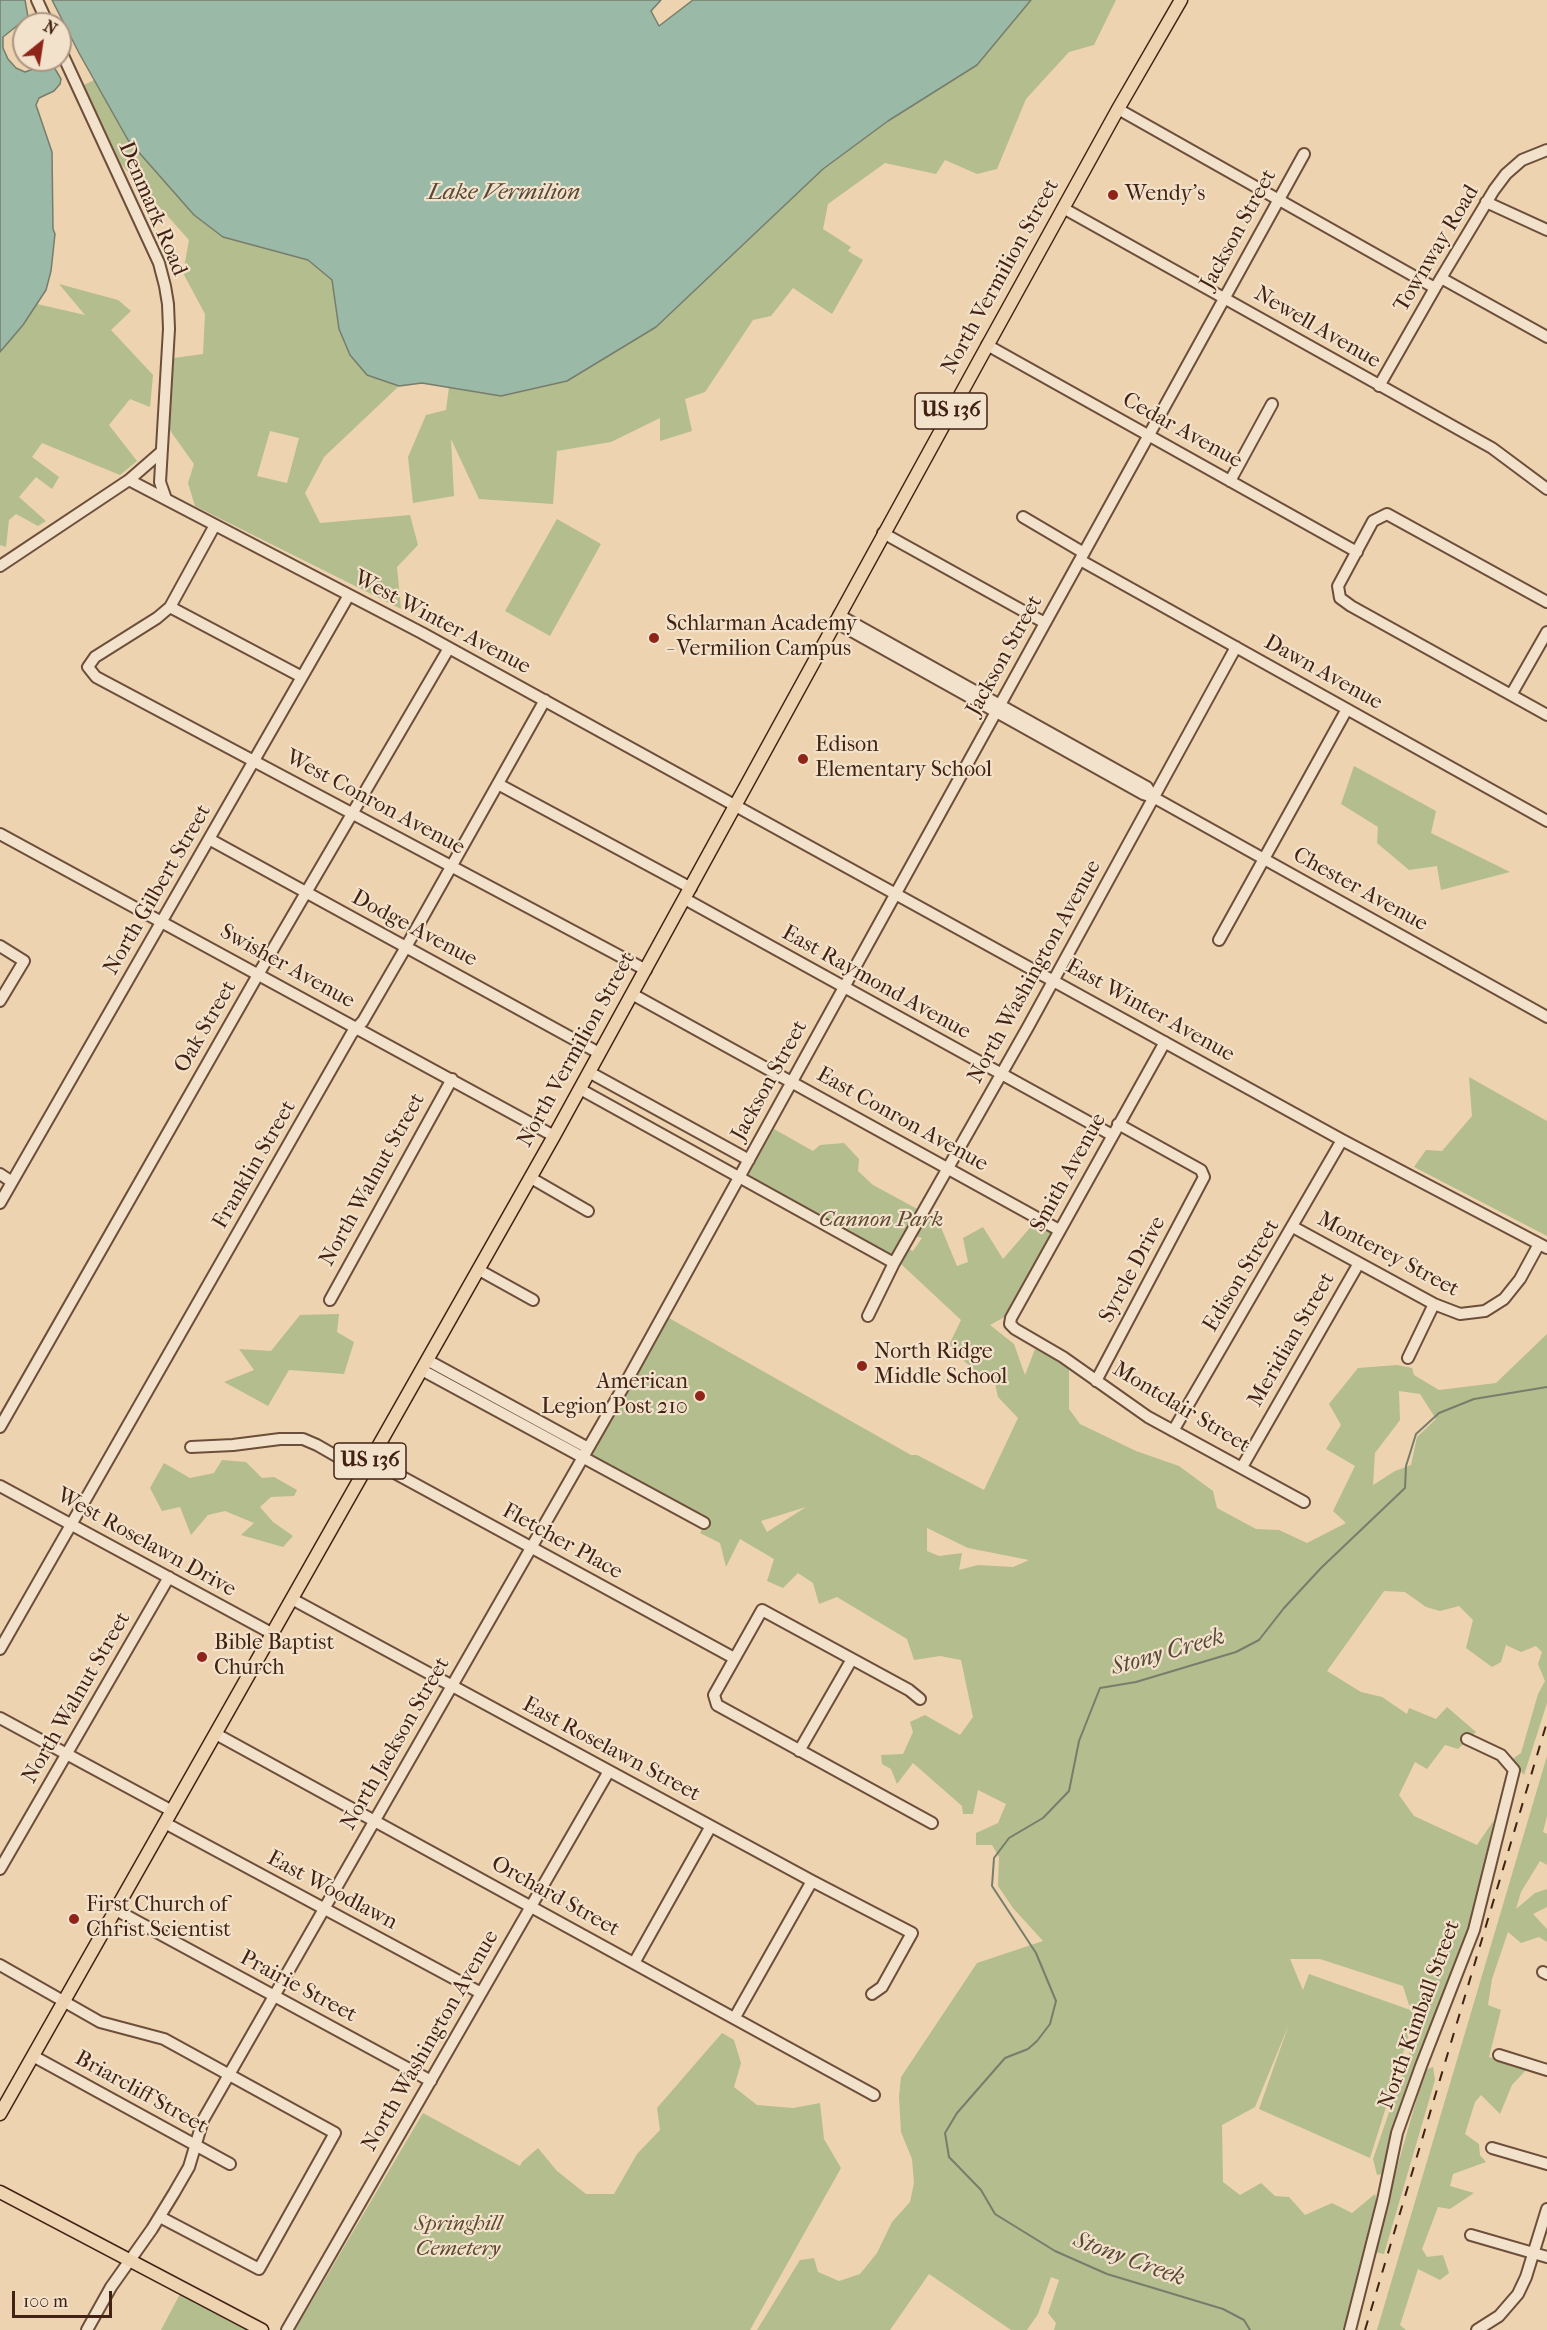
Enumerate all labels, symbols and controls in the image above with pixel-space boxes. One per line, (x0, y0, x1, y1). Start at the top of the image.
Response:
north arrow (12, 12, 72, 72)
text: N (40, 16, 60, 39)
street label: Denmark Road (112, 138, 192, 280)
street label: Jackson Street (1195, 165, 1283, 295)
street label: North Vermilion Street (936, 175, 1066, 379)
water label: Lake Vermilion (427, 179, 581, 207)
street label: Townway Road (1389, 181, 1485, 317)
place label: Wendy's (1125, 182, 1205, 208)
marker: Wendy's (1106, 188, 1120, 202)
street label: Newell Avenue (1249, 281, 1385, 375)
street label: Cedar Avenue (1117, 387, 1247, 475)
road number: US 136 (915, 393, 987, 429)
street label: West Winter Avenue (349, 565, 535, 681)
street label: Jackson Street (961, 591, 1049, 721)
place label: Schlarman Academy - Vermilion Campus (666, 612, 857, 664)
street label: Dawn Avenue (1259, 630, 1387, 716)
marker: Schlarman Academy - Vermilion Campus (647, 631, 661, 645)
place label: Edison Elementary School (815, 733, 992, 784)
street label: West Conron Avenue (281, 745, 469, 861)
marker: Edison Elementary School (796, 752, 810, 766)
street label: North Gilbert Street (99, 800, 217, 980)
street label: Chester Avenue (1288, 842, 1432, 938)
street label: North Washington Avenue (963, 856, 1107, 1088)
street label: Dodge Avenue (347, 885, 481, 973)
street label: Swisher Avenue (215, 919, 359, 1015)
street label: East Raymond Avenue (777, 920, 975, 1046)
street label: North Vermilion Street (512, 948, 642, 1152)
street label: East Winter Avenue (1061, 954, 1239, 1068)
street label: Oak Street (169, 976, 243, 1078)
street label: Jackson Street (726, 1016, 814, 1146)
street label: East Conron Avenue (812, 1062, 992, 1178)
street label: North Walnut Street (315, 1089, 431, 1271)
street label: Franklin Street (208, 1096, 302, 1234)
street label: Smith Avenue (1025, 1109, 1113, 1237)
street label: Monterey Street (1313, 1207, 1463, 1303)
park label: Cannon Park (819, 1208, 943, 1234)
street label: Syrcle Drive (1094, 1212, 1172, 1328)
street label: Edison Street (1198, 1215, 1286, 1337)
street label: Meridian Street (1243, 1268, 1341, 1412)
place label: North Ridge Middle School (874, 1340, 1007, 1392)
street label: Montclair Street (1107, 1357, 1255, 1459)
marker: North Ridge Middle School (855, 1359, 869, 1373)
place label: American Legion Post 210 (541, 1370, 688, 1422)
marker: American Legion Post 210 (693, 1389, 707, 1403)
road number: US 136 (334, 1443, 406, 1479)
street label: West Roselawn Drive (52, 1483, 240, 1603)
street label: Fletcher Place (497, 1498, 627, 1586)
street label: North Walnut Street (17, 1608, 137, 1788)
water label: Stony Creek (1108, 1623, 1228, 1683)
place label: Bible Baptist Church (214, 1631, 334, 1682)
marker: Bible Baptist Church (195, 1650, 209, 1664)
street label: North Jackson Street (336, 1653, 456, 1835)
street label: East Roselawn Street (517, 1692, 705, 1808)
street label: East Woodlawn (262, 1846, 402, 1936)
street label: Orchard Street (486, 1851, 624, 1943)
place label: First Church of Christ Scientist (86, 1893, 231, 1945)
marker: First Church of Christ Scientist (67, 1912, 81, 1926)
street label: North Kimball Street (1374, 1917, 1466, 2113)
street label: North Washington Avenue (357, 1926, 505, 2156)
street label: Prairie Street (235, 1945, 361, 2029)
street label: Briarcliff Street (70, 2046, 212, 2140)
park label: Springhill Cemetery (414, 2212, 502, 2264)
water label: Stony Creek (1069, 2226, 1189, 2294)
scale bar (15, 2279, 116, 2317)
text: 100 m (23, 2291, 68, 2312)

